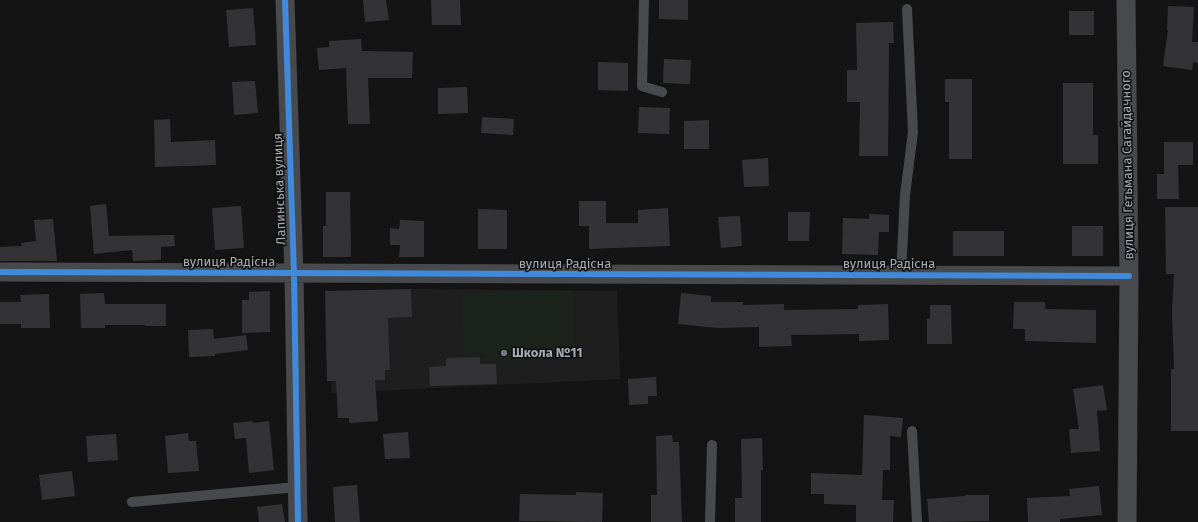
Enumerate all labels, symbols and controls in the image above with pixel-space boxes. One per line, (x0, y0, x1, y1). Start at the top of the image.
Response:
street label: вулиця Гетьмана Сагайдачного (1119, 70, 1137, 260)
street label: Лапинська вулиця (270, 133, 290, 245)
street label: вулиця Радісна (183, 254, 275, 270)
street label: вулиця Радісна (519, 256, 611, 272)
street label: вулиця Радісна (843, 256, 935, 272)
place label: Школа №11 (512, 345, 582, 361)
marker: Школа №11 (499, 348, 509, 358)

